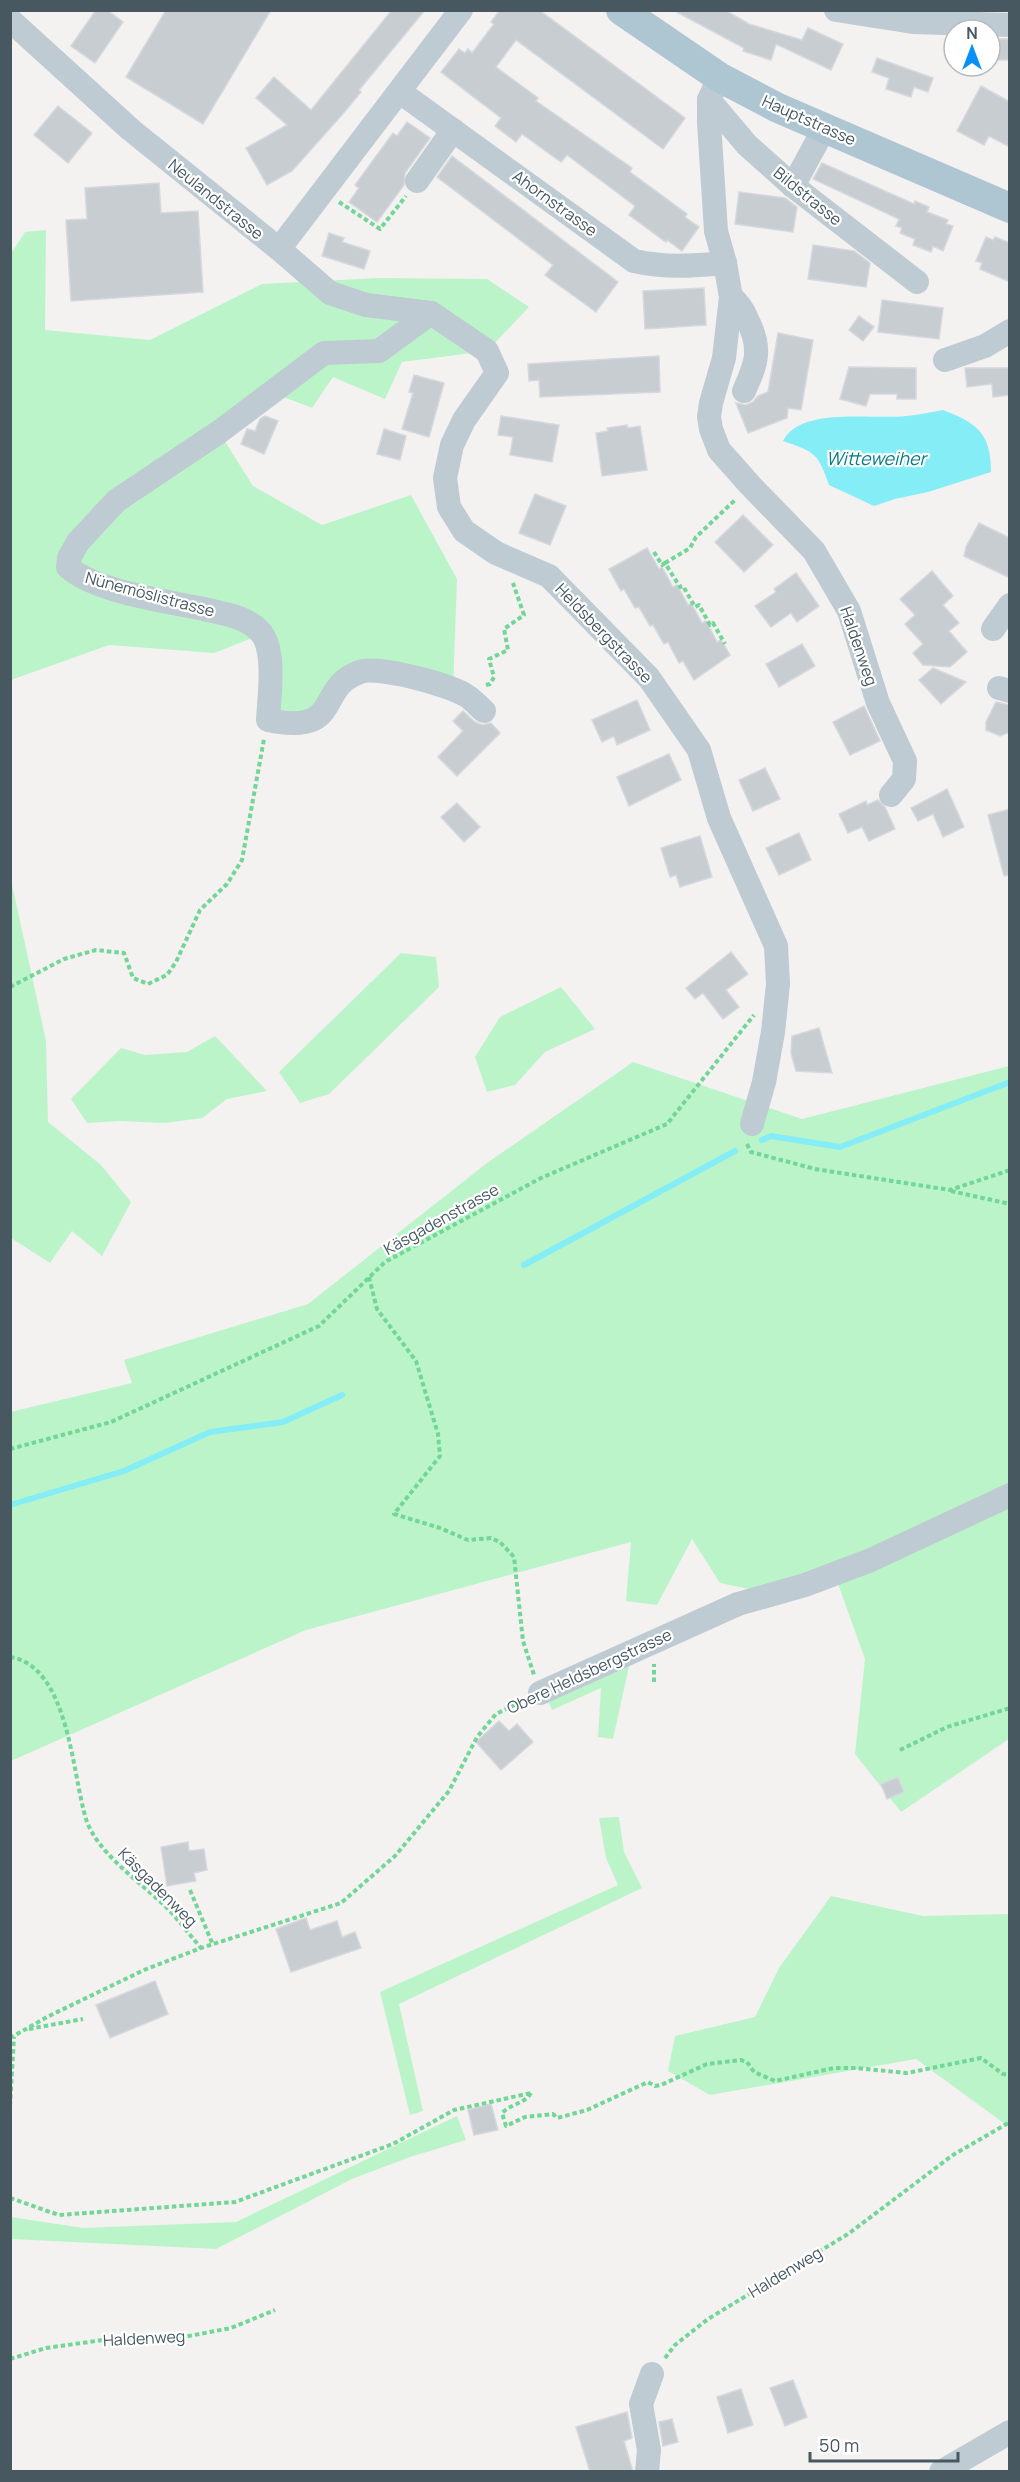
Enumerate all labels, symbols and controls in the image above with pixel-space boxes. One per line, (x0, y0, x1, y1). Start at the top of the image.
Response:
north arrow (942, 18, 1002, 78)
text: N (966, 22, 978, 44)
street label: Hauptstrasse (759, 90, 859, 150)
street label: Neulandstrasse (164, 154, 268, 244)
street label: Bildstrasse (769, 162, 847, 230)
street label: Ahornstrasse (508, 165, 602, 241)
water label: Witteweiher (826, 446, 929, 470)
street label: Nünemöslistrasse (83, 566, 217, 622)
street label: Heldsbergstrasse (551, 578, 657, 688)
street label: Haldenweg (835, 603, 883, 689)
street label: Käsgadenstrasse (379, 1178, 503, 1260)
street label: Obere Heldsbergstrasse (503, 1623, 675, 1719)
street label: Käsgadenweg (113, 1842, 203, 1932)
street label: Haldenweg (744, 2241, 826, 2303)
street label: Haldenweg (102, 2325, 186, 2351)
scale bar (810, 2425, 958, 2463)
text: 50 m (819, 2433, 859, 2457)

